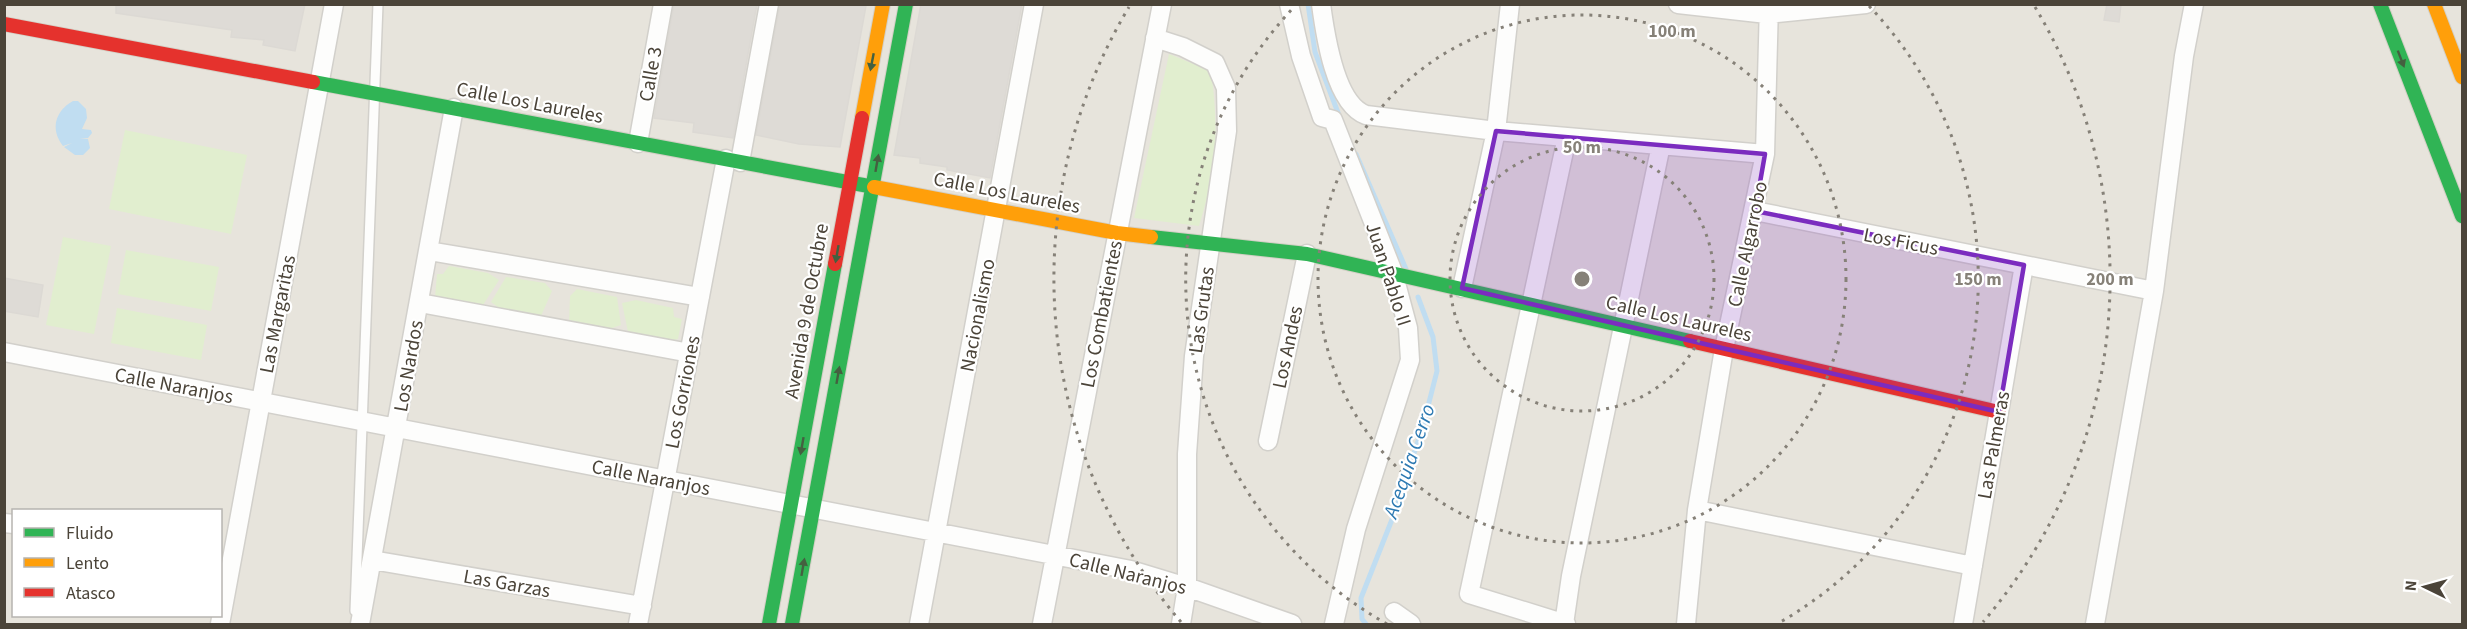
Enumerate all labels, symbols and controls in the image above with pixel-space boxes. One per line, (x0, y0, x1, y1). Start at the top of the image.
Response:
text: 100 m (1648, 19, 1696, 44)
street label: Calle 3 (632, 44, 670, 104)
one-way arrow (2397, 50, 2407, 68)
one-way arrow (867, 53, 876, 72)
street label: Calle Los Laureles (454, 75, 606, 131)
text: 50 m (1563, 135, 1601, 160)
one-way arrow (873, 153, 882, 172)
street label: Calle Los Laureles (931, 165, 1083, 221)
street label: Calle Algarrobo (1721, 179, 1775, 310)
street label: Juan Pablo II (1358, 219, 1418, 330)
street label: Avenida 9 de Octubre (778, 221, 836, 401)
street label: Los Ficus (1861, 221, 1941, 263)
street label: Los Combatientes (1074, 238, 1130, 390)
one-way arrow (832, 244, 841, 263)
street label: Las Margaritas (253, 253, 303, 376)
street label: Nacionalismo (953, 256, 1003, 374)
street label: Las Grutas (1182, 265, 1222, 355)
text: 150 m (1954, 267, 2002, 292)
text: 200 m (2086, 267, 2134, 292)
centre of rings (1572, 269, 1592, 289)
street label: Calle Los Laureles (1603, 289, 1755, 349)
street label: Los Andes (1266, 303, 1310, 391)
street label: Los Nardos (387, 318, 431, 414)
street label: Los Gorriones (658, 333, 708, 451)
street label: Calle Naranjos (112, 361, 236, 411)
one-way arrow (834, 366, 843, 385)
street label: Las Palmeras (1971, 389, 2017, 501)
water label: Acequia Cerro (1375, 400, 1443, 524)
one-way arrow (797, 436, 806, 455)
street label: Calle Naranjos (589, 453, 713, 503)
legend (12, 509, 222, 617)
text: Fluido (66, 521, 113, 546)
street label: Calle Naranjos (1066, 546, 1189, 602)
text: Lento (66, 551, 109, 576)
one-way arrow (799, 557, 808, 576)
north arrow (2395, 557, 2455, 617)
street label: Las Garzas (461, 563, 553, 605)
text: N (2400, 580, 2422, 592)
text: Atasco (66, 581, 115, 606)

